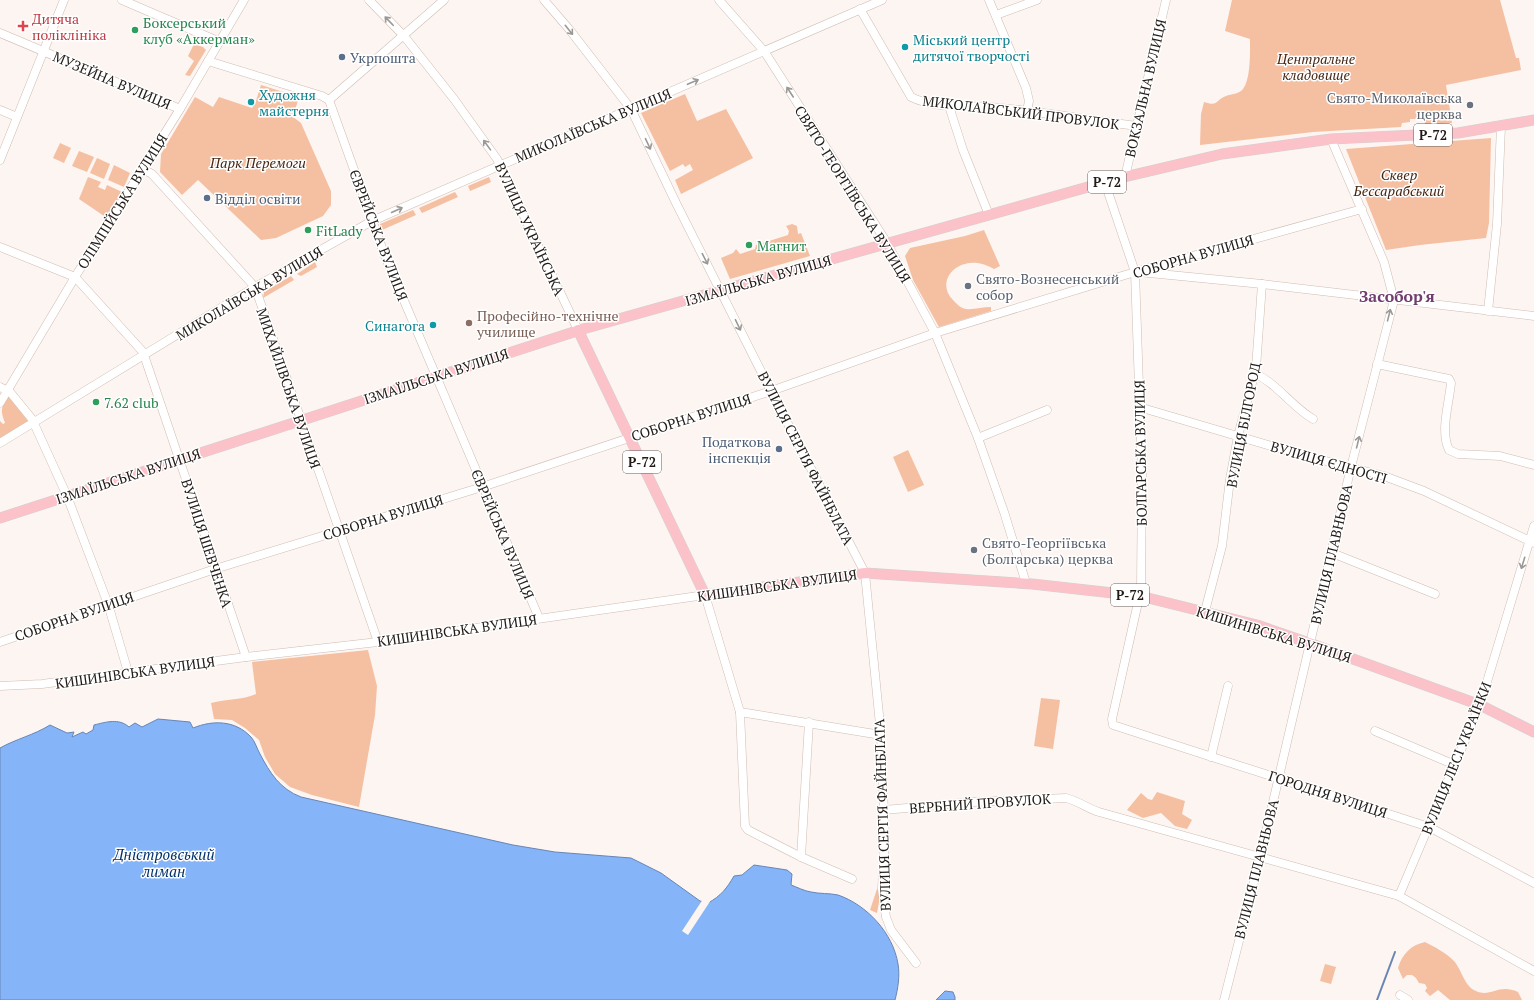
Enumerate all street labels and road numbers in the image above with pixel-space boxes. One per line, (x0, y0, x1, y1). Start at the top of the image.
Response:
street label: ВОКЗАЛЬНА ВУЛИЦЯ (1120, 17, 1170, 159)
street label: МУЗЕЙНА ВУЛИЦЯ (50, 47, 174, 113)
street label: МИКОЛАЇВСЬКА ВУЛИЦЯ (512, 83, 674, 167)
street label: МИКОЛАЇВСЬКИЙ ПРОВУЛОК (921, 90, 1122, 134)
street label: СВЯТО-ГЕОРГІЇВСЬКА ВУЛИЦЯ (791, 102, 916, 286)
road number: Р-72 (1414, 124, 1452, 146)
street label: ОЛІМПІЙСЬКА ВУЛИЦЯ (73, 130, 172, 272)
street label: ВУЛИЦЯ УКРАЇНСЬКА (491, 159, 569, 299)
street label: ЄВРЕЙСЬКА ВУЛИЦЯ (345, 167, 413, 303)
road number: Р-72 (1088, 171, 1126, 193)
street label: СОБОРНА ВУЛИЦЯ (1130, 230, 1256, 282)
street label: МИКОЛАЇВСЬКА ВУЛИЦЯ (172, 242, 326, 344)
street label: ІЗМАЇЛЬСЬКА ВУЛИЦЯ (683, 250, 833, 310)
street label: МИХАЙЛІВСЬКА ВУЛИЦЯ (253, 305, 326, 471)
street label: ІЗМАЇЛЬСЬКА ВУЛИЦЯ (361, 344, 511, 408)
street label: ВУЛИЦЯ БІЛГОРОД (1222, 360, 1265, 489)
street label: ВУЛИЦЯ СЕРГІЯ ФАЙНБЛАТА (754, 368, 858, 549)
street label: БОЛГАРСЬКА ВУЛИЦЯ (1129, 380, 1151, 526)
street label: СОБОРНА ВУЛИЦЯ (629, 389, 753, 445)
street label: ВУЛИЦЯ ЄДНОСТІ (1268, 436, 1390, 488)
street label: ІЗМАЇЛЬСЬКА ВУЛИЦЯ (53, 444, 203, 508)
road number: Р-72 (623, 451, 661, 473)
street label: ЄВРЕЙСЬКА ВУЛИЦЯ (467, 466, 539, 602)
street label: ВУЛИЦЯ ШЕВЧЕНКА (177, 476, 237, 610)
street label: ВУЛИЦЯ ПЛАВНЬОВА (1306, 482, 1356, 626)
street label: СОБОРНА ВУЛИЦЯ (320, 490, 446, 544)
street label: КИШИНІВСЬКА ВУЛИЦЯ (696, 564, 858, 606)
road number: Р-72 (1111, 584, 1149, 606)
street label: СОБОРНА ВУЛИЦЯ (12, 587, 136, 645)
street label: КИШИНІВСЬКА ВУЛИЦЯ (1194, 601, 1354, 667)
street label: КИШИНІВСЬКА ВУЛИЦЯ (376, 609, 538, 651)
street label: КИШИНІВСЬКА ВУЛИЦЯ (54, 651, 216, 693)
street label: ВУЛИЦЯ ЛЕСІ УКРАЇНКИ (1417, 679, 1495, 837)
street label: ВУЛИЦЯ СЕРГІЯ ФАЙНБЛАТА (869, 718, 895, 912)
street label: ГОРОДНЯ ВУЛИЦЯ (1266, 766, 1390, 822)
street label: ВЕРБНИЙ ПРОВУЛОК (908, 788, 1053, 817)
street label: ВУЛИЦЯ ПЛАВНЬОВА (1229, 797, 1283, 941)

